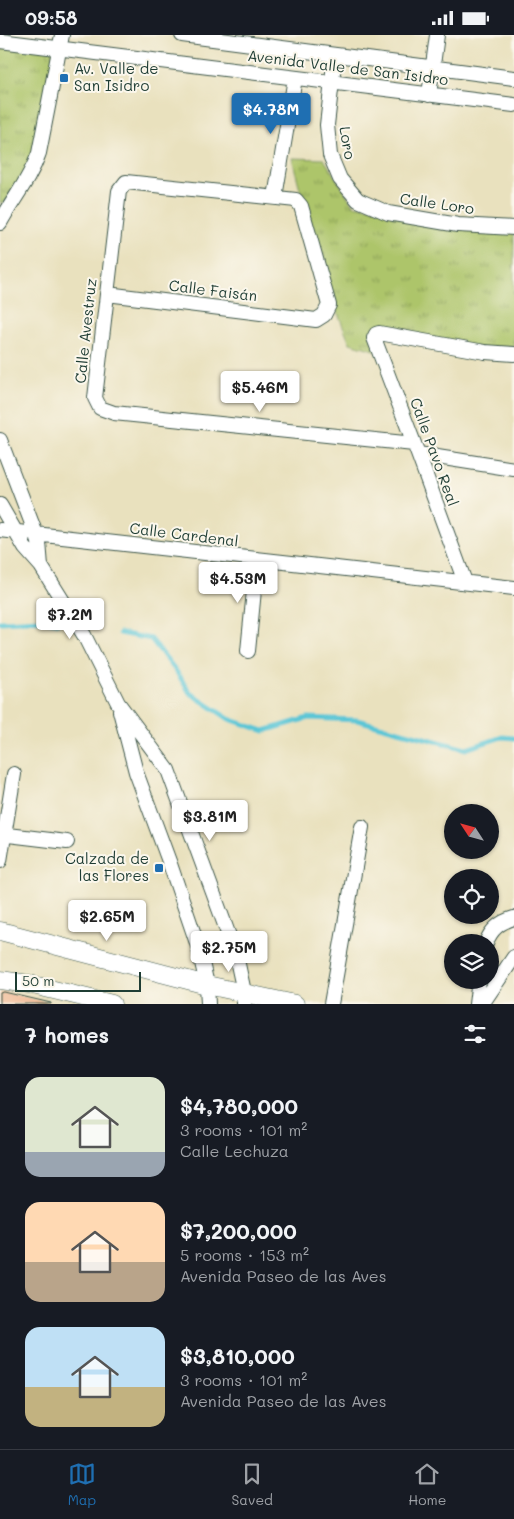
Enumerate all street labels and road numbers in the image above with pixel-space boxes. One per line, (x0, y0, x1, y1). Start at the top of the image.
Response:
street label: Avenida Valle de San Isidro (247, 45, 450, 89)
street label: Loro (335, 125, 361, 161)
street label: Calle Loro (399, 188, 476, 218)
street label: Calle Faisán (168, 275, 258, 305)
street label: Calle Avestruz (70, 277, 100, 385)
street label: Calle Pavo Real (406, 395, 464, 509)
street label: Calle Cardenal (129, 517, 240, 551)

